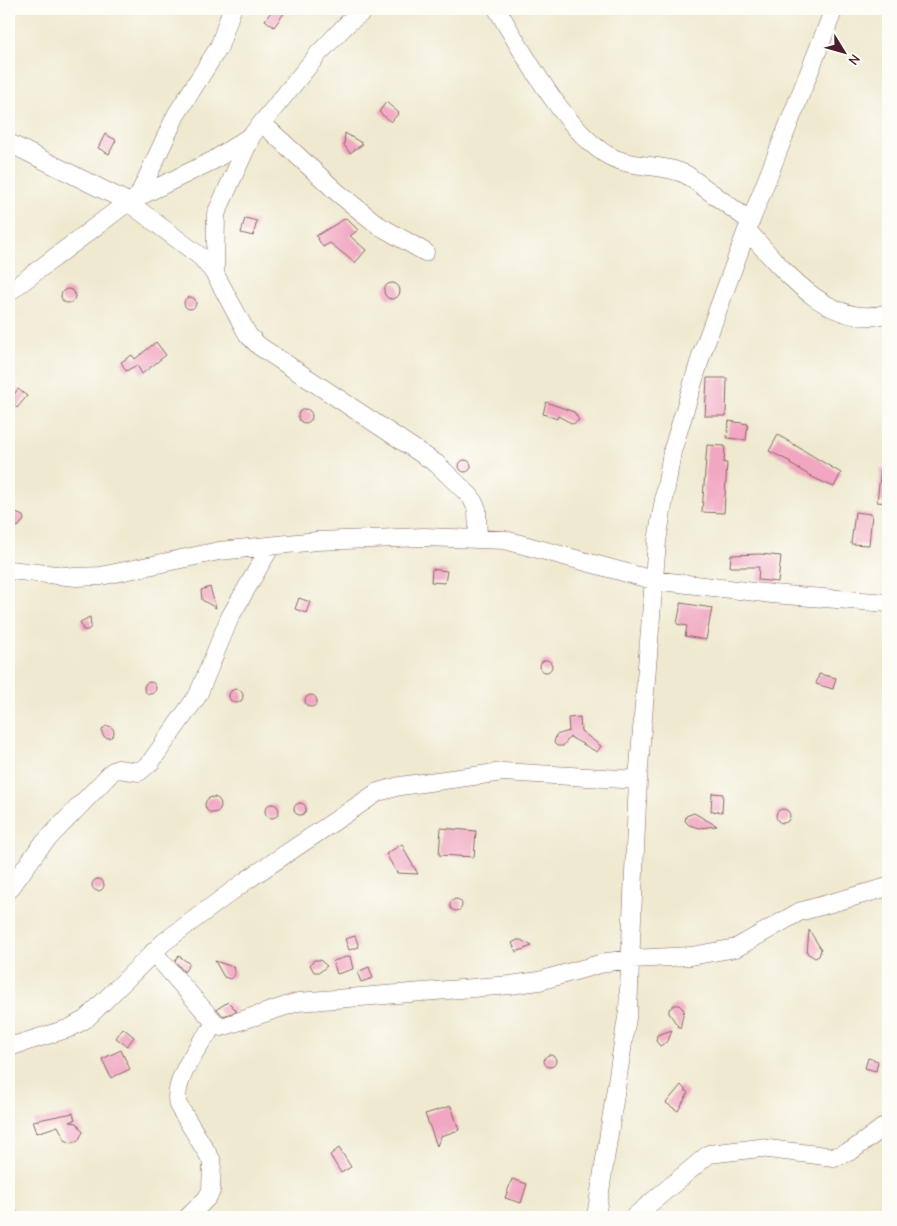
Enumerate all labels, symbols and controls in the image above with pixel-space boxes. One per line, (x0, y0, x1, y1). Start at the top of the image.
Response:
north arrow (820, 28, 870, 78)
text: N (844, 51, 864, 68)

